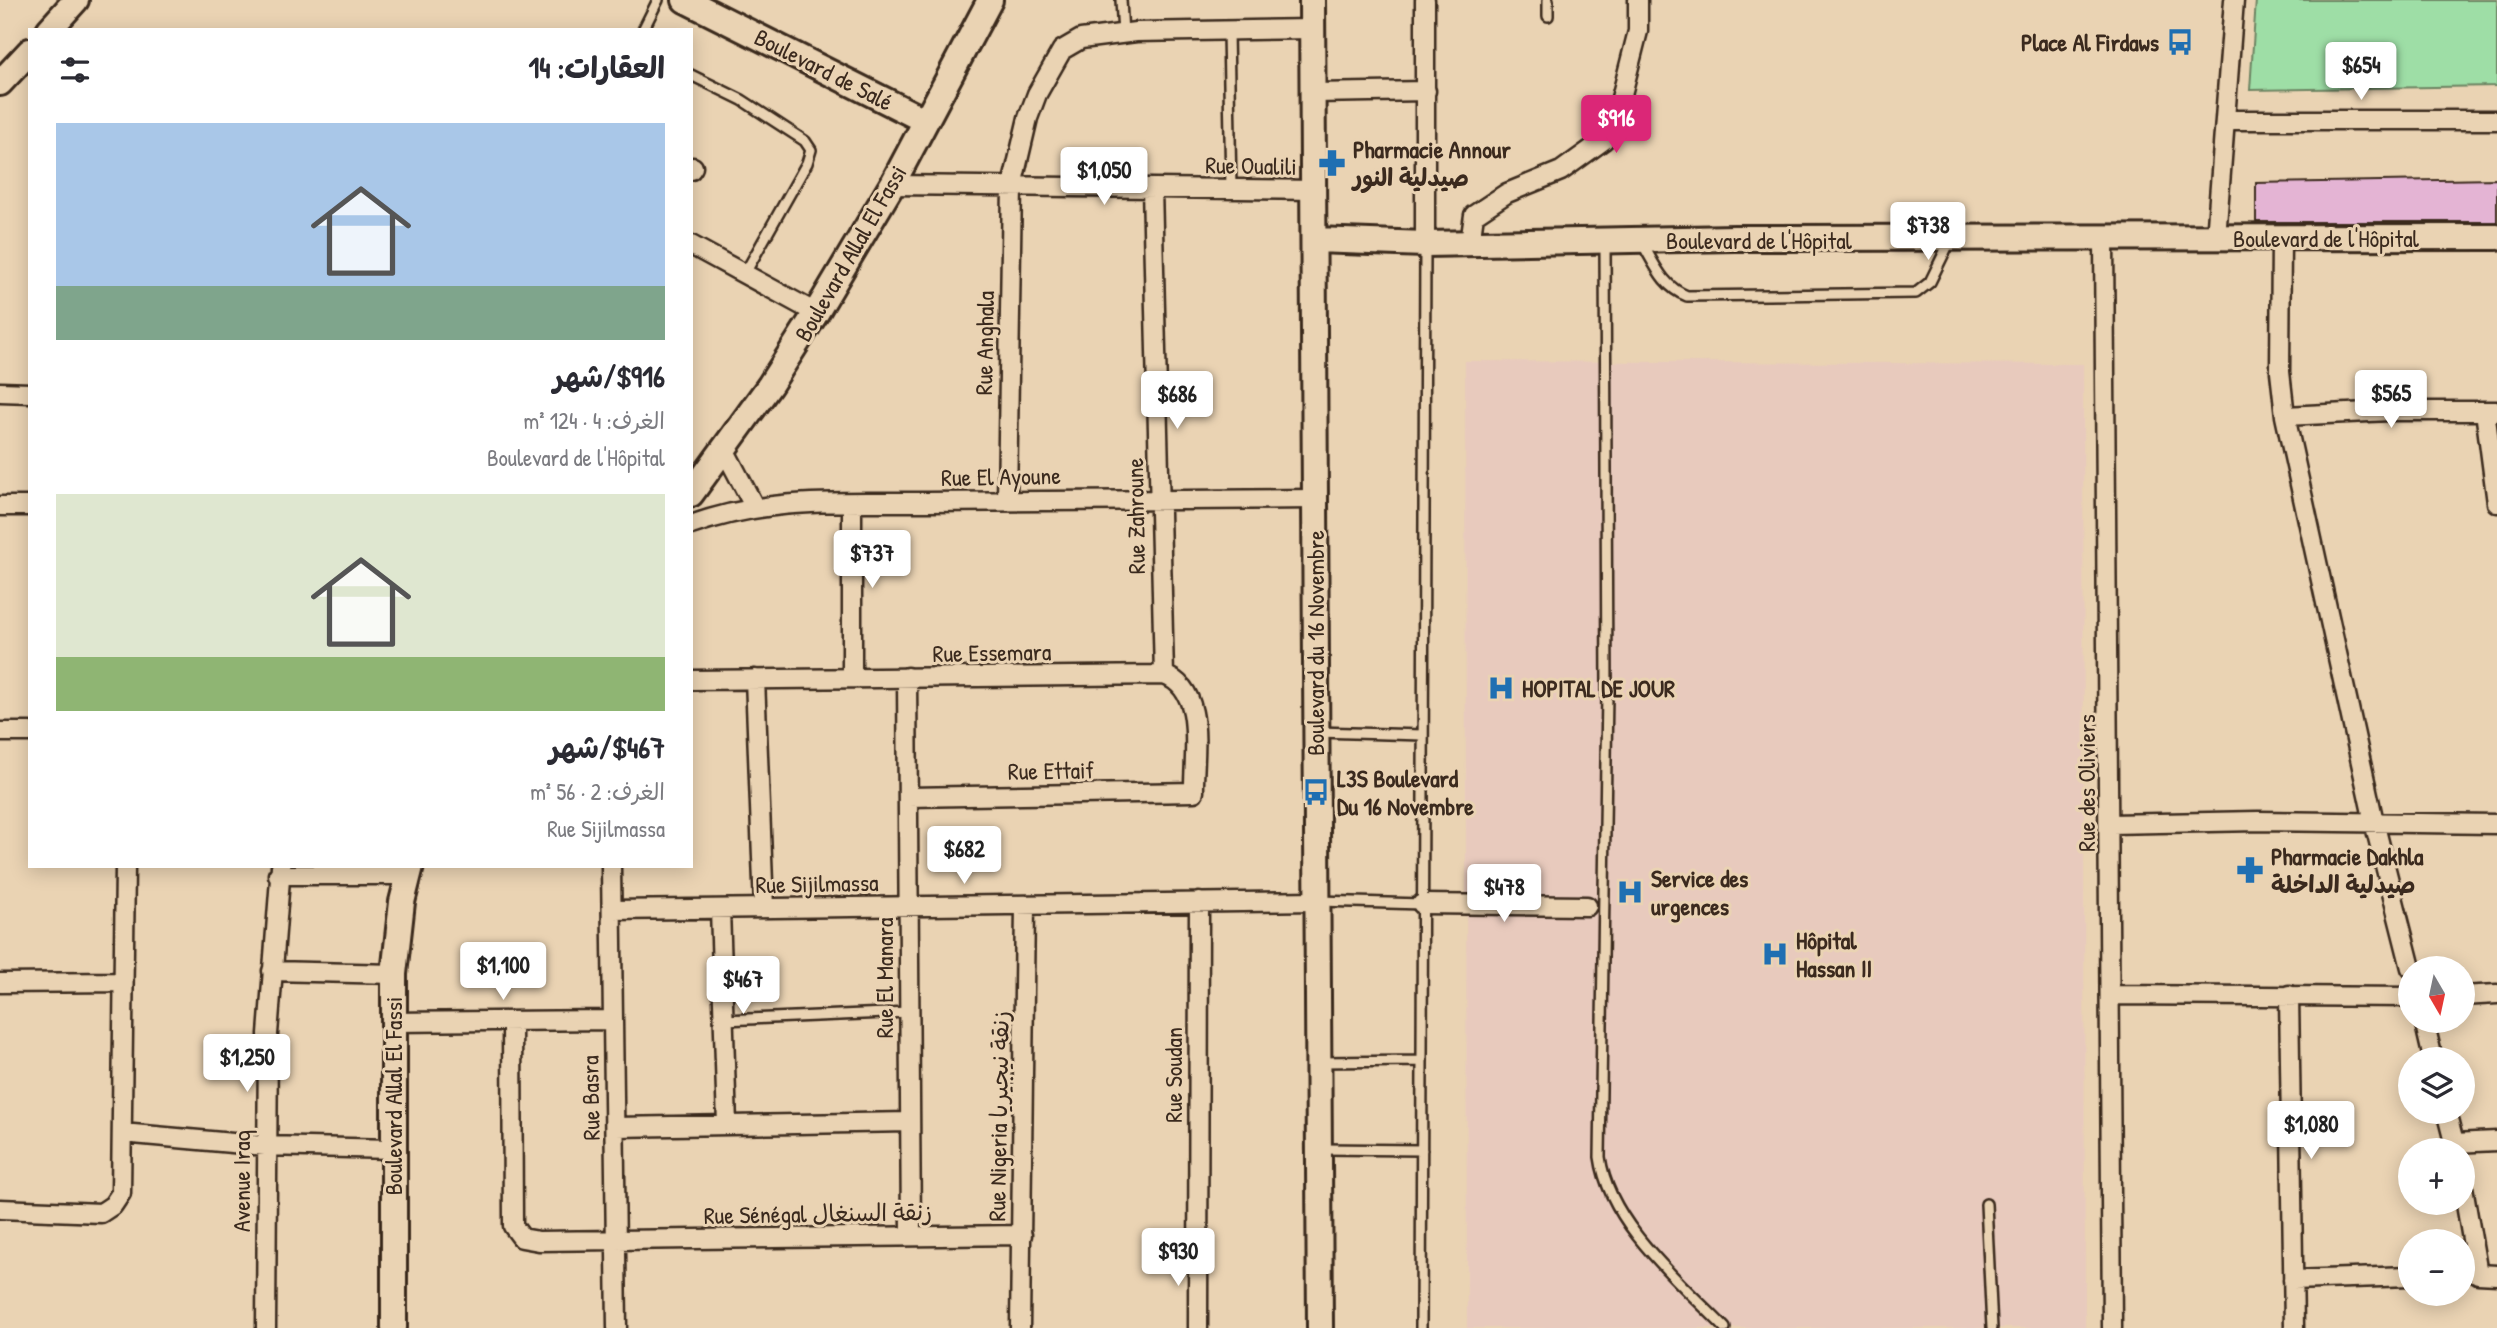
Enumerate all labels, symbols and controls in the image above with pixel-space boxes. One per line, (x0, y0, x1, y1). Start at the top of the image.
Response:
street label: Boulevard de Salé (749, 20, 899, 118)
place label: Place Al Firdaws (2021, 26, 2159, 58)
bus stop icon: Place Al Firdaws (2165, 27, 2195, 57)
pin: $654 (2320, 42, 2402, 102)
text: العقارات: 14 (528, 47, 665, 87)
text: $654 (2341, 49, 2381, 80)
icon: filters (56, 51, 94, 89)
pin: $916 (1575, 96, 1657, 155)
text: $916 (1597, 102, 1635, 133)
place label: Pharmacie Annour صيدلية النور (1351, 133, 1511, 194)
pin: $1,050 (1047, 148, 1161, 207)
street label: Rue Oualili (1205, 148, 1297, 182)
pharmacy icon: Pharmacie Annour صيدلية النور (1317, 148, 1347, 178)
text: $1,050 (1077, 154, 1132, 185)
street label: Boulevard Allal El Fassi (786, 159, 914, 347)
icon: home (298, 168, 424, 294)
pin: $738 (1887, 202, 1969, 262)
text: $738 (1906, 209, 1950, 240)
street label: Boulevard de l'Hôpital (2233, 222, 2420, 254)
street label: Boulevard de l'Hôpital (1666, 224, 1853, 256)
street label: Rue Anghala (967, 291, 1001, 395)
text: $916/شهر (553, 356, 665, 396)
pin: $565 (2350, 370, 2432, 430)
pin: $686 (1136, 372, 1218, 431)
text: $565 (2371, 377, 2411, 408)
text: $686 (1157, 378, 1197, 409)
text: الغرف: 4 · 124 m² (524, 405, 665, 436)
text: Boulevard de l'Hôpital (487, 442, 665, 473)
street label: Rue Zahroune (1118, 457, 1152, 574)
street label: Rue El Ayoune (941, 459, 1062, 493)
pin: $737 (831, 530, 913, 590)
street label: Boulevard du 16 Novembre (1299, 530, 1331, 756)
text: $737 (850, 537, 894, 568)
icon: home (298, 539, 424, 665)
street label: Rue Essemara (932, 635, 1052, 669)
place label: HOPITAL DE JOUR (1522, 672, 1675, 704)
hospital icon: HOPITAL DE JOUR (1486, 673, 1516, 703)
street label: Rue des Oliviers (2070, 714, 2102, 852)
text: $467/شهر (549, 727, 665, 767)
street label: Rue Ettaif (1008, 753, 1095, 787)
place label: L3S Boulevard Du 16 Novembre (1337, 762, 1474, 822)
text: الغرف: 2 · 56 m² (530, 776, 665, 807)
bus stop icon: L3S Boulevard Du 16 Novembre (1301, 777, 1331, 807)
text: Rue Sijilmassa (547, 813, 665, 844)
pin: $682 (923, 826, 1005, 886)
text: $682 (943, 833, 985, 864)
place label: Pharmacie Dakhla صيدلية الداخلة (2271, 840, 2424, 900)
pharmacy icon: Pharmacie Dakhla صيدلية الداخلة (2235, 855, 2265, 885)
place label: Service des urgences (1651, 862, 1748, 923)
pin: $478 (1463, 864, 1545, 924)
street label: Rue Sijilmassa (755, 866, 879, 900)
text: $478 (1483, 871, 1525, 902)
hospital icon: Service des urgences (1615, 877, 1645, 907)
street label: Rue El Manara (868, 918, 900, 1038)
place label: Hôpital Hassan II (1796, 924, 1872, 984)
hospital icon: Hôpital Hassan II (1760, 939, 1790, 969)
pin: $1,100 (446, 942, 560, 1002)
text: $1,100 (476, 949, 530, 980)
pin: $467 (702, 956, 784, 1016)
north arrow (2398, 956, 2474, 1032)
map controls (2398, 956, 2475, 1306)
text: $467 (723, 963, 763, 994)
street label: Boulevard Allal El Fassi (377, 997, 409, 1195)
street label: Rue Nigeria زنقة نيجيريا (980, 1010, 1016, 1222)
street label: Rue Soudan (1157, 1027, 1189, 1123)
pin: $1,250 (190, 1034, 304, 1094)
text: $1,250 (219, 1041, 275, 1072)
button: layers (2398, 1047, 2475, 1124)
street label: Rue Basra (573, 1055, 607, 1141)
pin: $1,080 (2254, 1102, 2368, 1161)
text: $1,080 (2283, 1108, 2339, 1139)
street label: Avenue Iraq (225, 1130, 257, 1232)
button: + (2398, 1138, 2475, 1215)
street label: Rue Sénégal زنقة السنغال (704, 1195, 932, 1231)
pin: $930 (1137, 1228, 1219, 1288)
button: − (2398, 1229, 2475, 1306)
text: $930 (1158, 1235, 1198, 1266)

